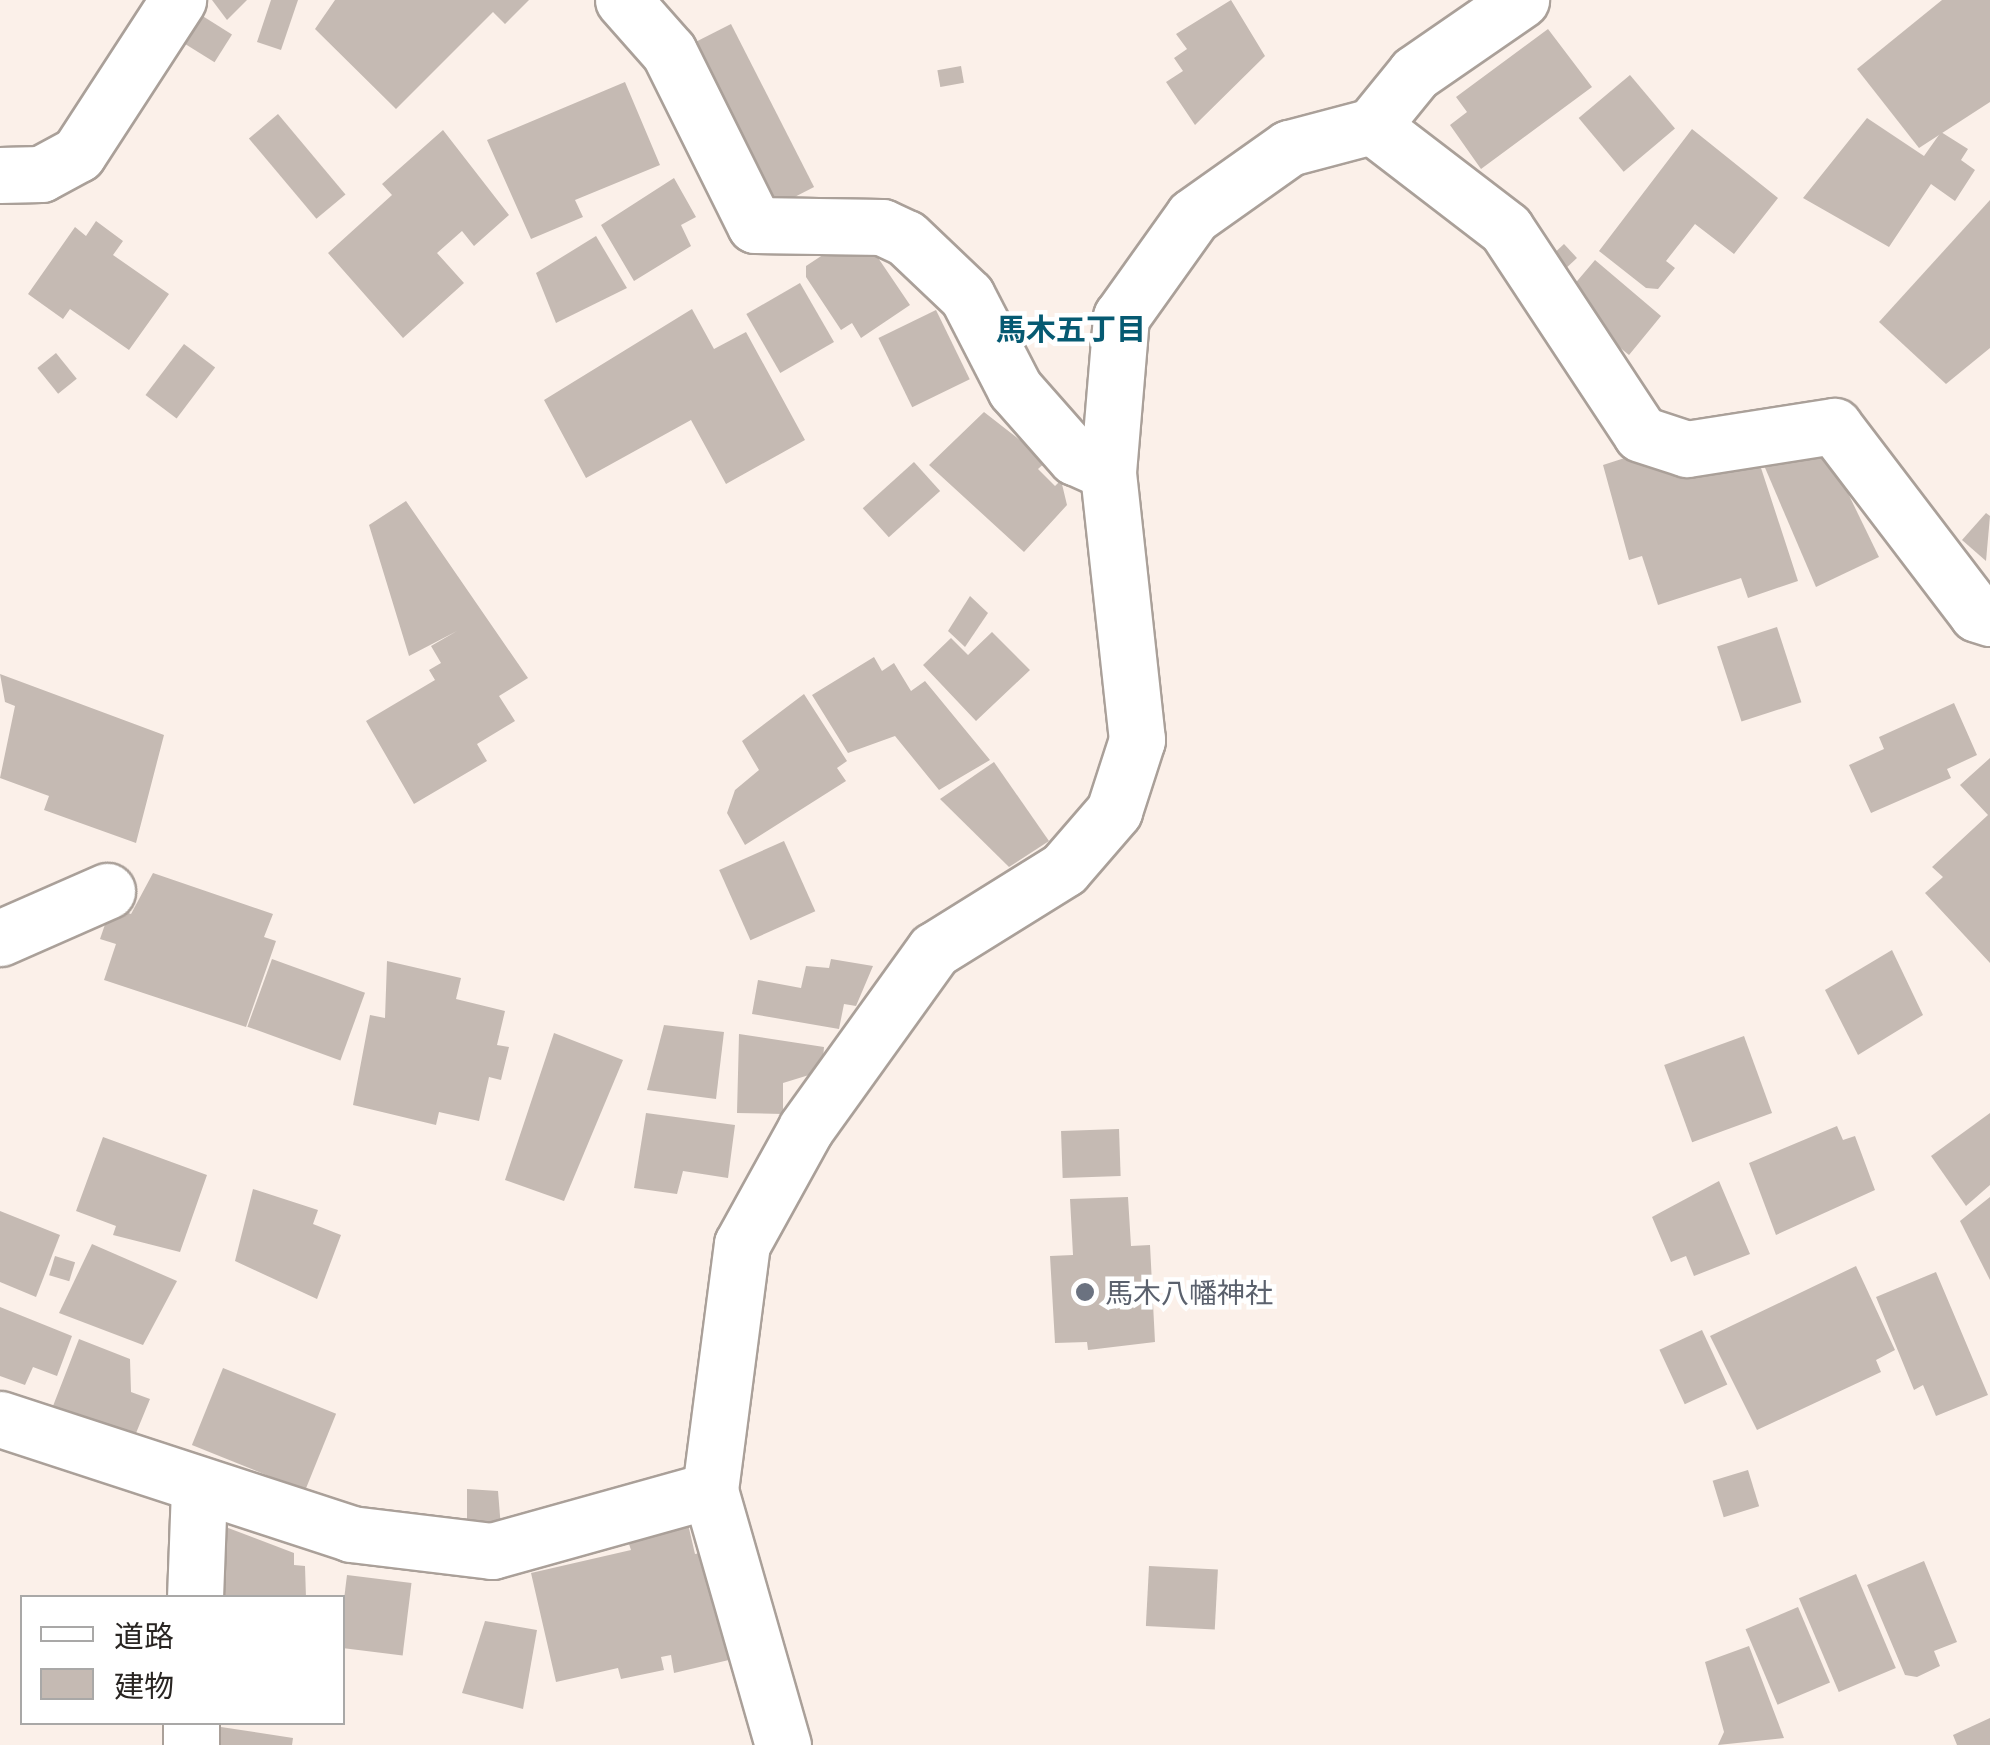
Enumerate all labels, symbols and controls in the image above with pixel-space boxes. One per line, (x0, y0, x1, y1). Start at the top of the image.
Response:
district label: 馬木五丁目 (996, 311, 1146, 347)
place label: 馬木八幡神社 (1105, 1275, 1273, 1309)
marker: 馬木八幡神社 (1074, 1281, 1096, 1303)
legend (20, 1595, 345, 1725)
text: 道路 (114, 1615, 174, 1656)
text: 建物 (114, 1665, 174, 1706)

